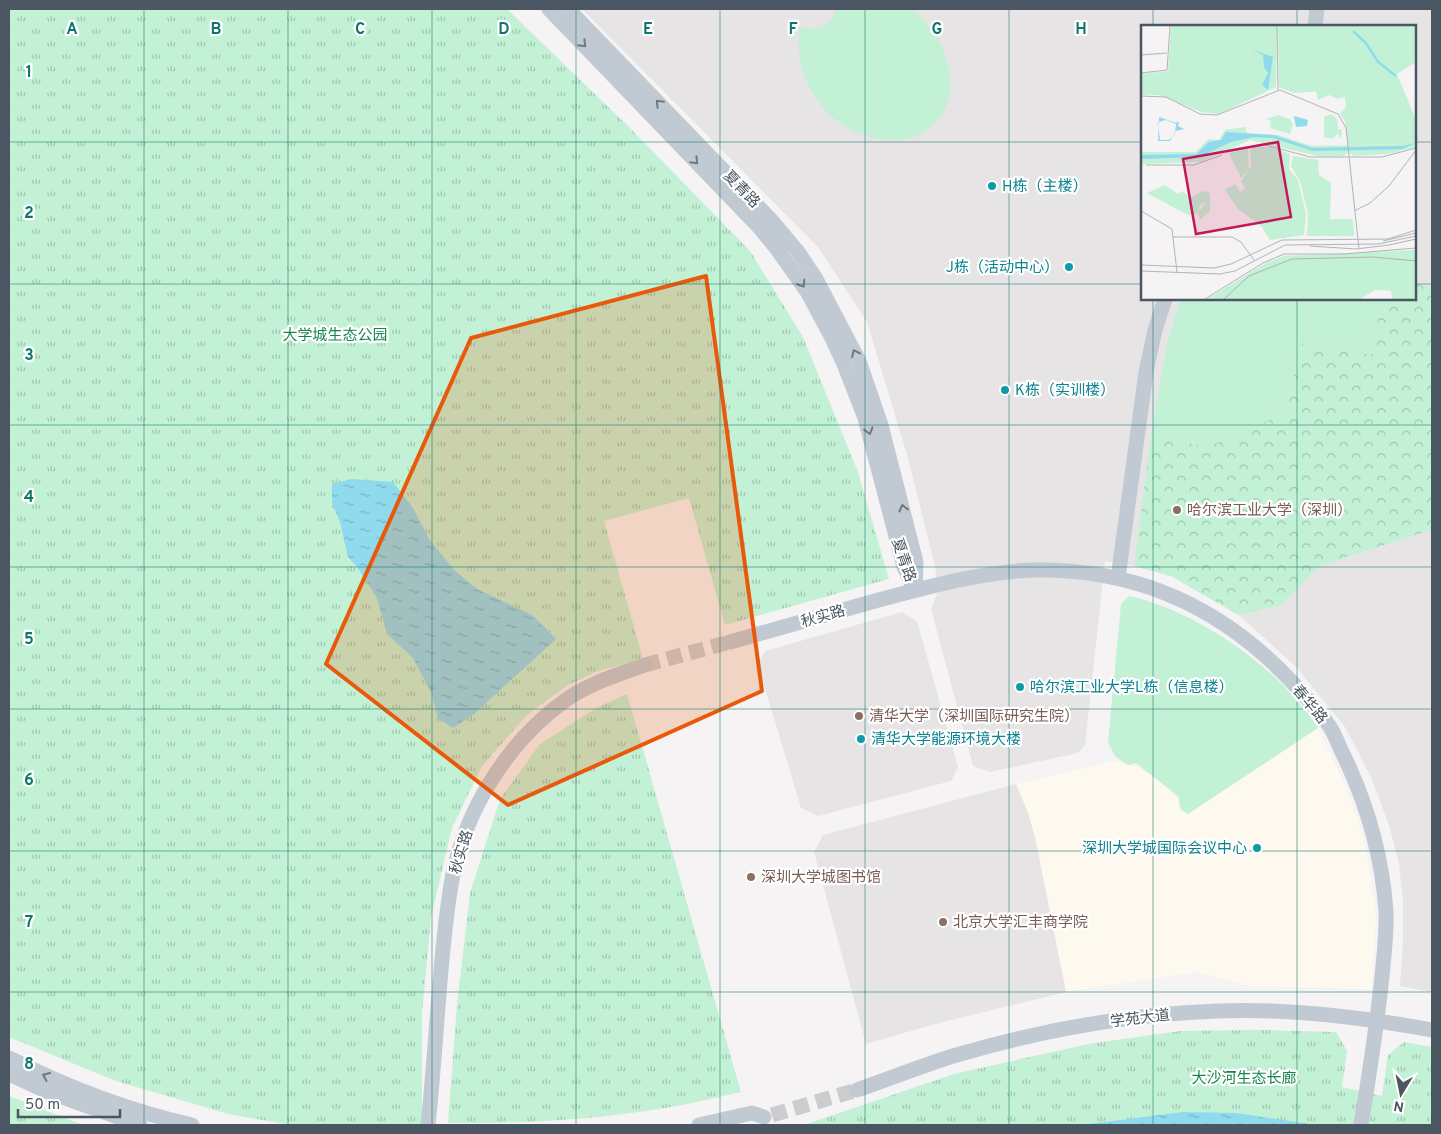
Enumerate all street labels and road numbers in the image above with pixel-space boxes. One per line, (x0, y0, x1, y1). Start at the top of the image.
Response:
street label: 夏青路 (718, 167, 763, 213)
street label: 夏青路 (886, 536, 919, 585)
street label: 秋实路 (799, 602, 848, 633)
street label: 春华路 (1287, 681, 1331, 728)
street label: 秋实路 (447, 828, 478, 877)
street label: 学苑大道 (1109, 1006, 1171, 1033)

